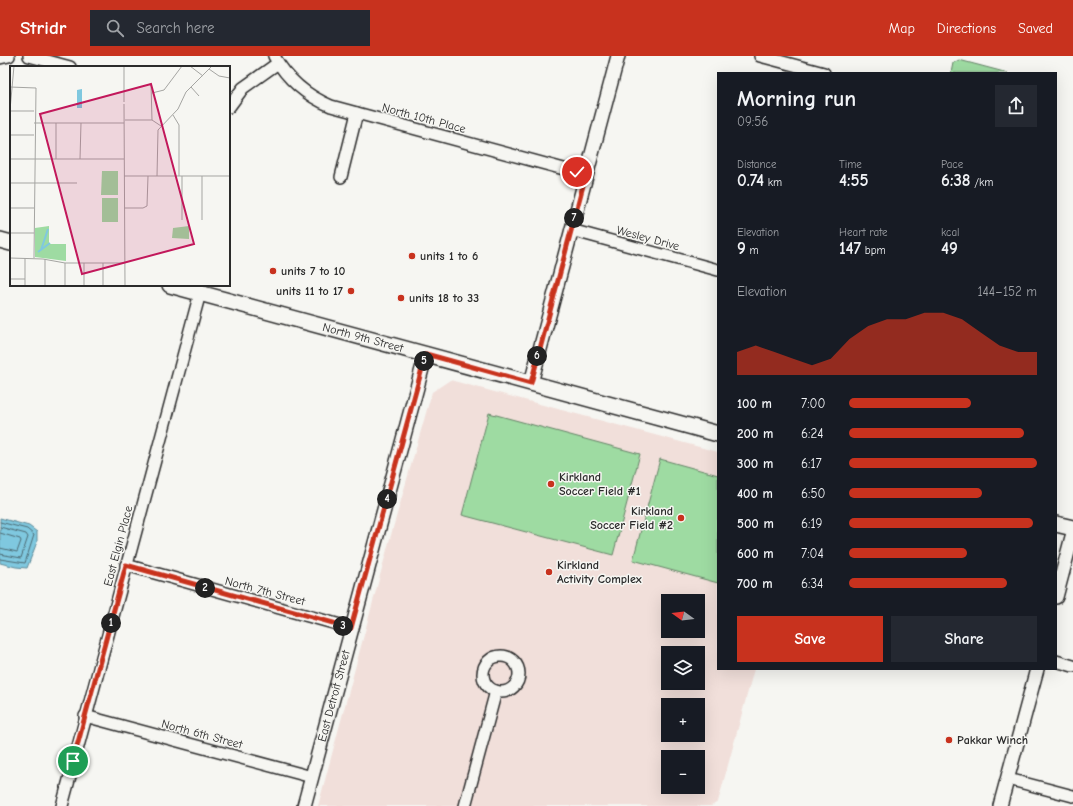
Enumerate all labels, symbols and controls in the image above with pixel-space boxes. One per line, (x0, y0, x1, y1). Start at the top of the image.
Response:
search box (90, 10, 370, 46)
text: Stridr (20, 17, 66, 39)
icon: search (104, 17, 126, 39)
text: Search here (136, 19, 215, 37)
text: Map (888, 20, 915, 37)
text: Directions (937, 20, 996, 37)
text: Saved (1018, 20, 1053, 37)
inset map (10, 66, 230, 286)
button: share (995, 85, 1037, 127)
text: Morning run (737, 86, 856, 112)
street label: North 10th Place (381, 100, 467, 136)
text: 09:56 (737, 114, 768, 129)
pin (560, 155, 594, 189)
text: Distance (737, 158, 776, 171)
text: Time (839, 158, 862, 171)
text: Pace (941, 158, 963, 171)
icon: check (566, 161, 588, 183)
text: 0.74 (737, 171, 764, 190)
text: 4:55 (839, 171, 869, 190)
text: 6:38 (941, 171, 971, 190)
text: km (764, 176, 782, 189)
text: /km (971, 176, 993, 189)
pin: 7 (564, 208, 584, 228)
text: 7 (572, 211, 576, 224)
street label: Wesley Drive (615, 223, 681, 253)
text: Elevation (737, 226, 779, 239)
text: Heart rate (839, 226, 888, 239)
text: kcal (941, 226, 959, 239)
text: 9 (737, 239, 746, 258)
text: 147 (839, 239, 861, 258)
text: 49 (941, 239, 958, 258)
text: m (746, 244, 759, 257)
text: bpm (861, 244, 886, 257)
place label: units 1 to 6 (420, 249, 478, 263)
marker: units 1 to 6 (407, 251, 417, 261)
place label: units 7 to 10 (281, 264, 345, 278)
marker: units 7 to 10 (268, 266, 278, 276)
place label: units 11 to 17 (276, 284, 344, 298)
text: Elevation (737, 284, 787, 299)
text: 144–152 m (977, 284, 1037, 299)
marker: units 11 to 17 (346, 286, 356, 296)
place label: units 18 to 33 (409, 291, 479, 305)
marker: units 18 to 33 (396, 293, 406, 303)
street label: North 9th Street (321, 320, 406, 355)
pin: 6 (527, 346, 547, 366)
text: 6 (534, 349, 540, 362)
pin: 5 (414, 351, 434, 371)
text: 5 (421, 354, 427, 367)
text: 100 m (737, 396, 772, 411)
text: 7:00 (801, 396, 825, 411)
text: 200 m (737, 426, 773, 441)
text: 6:24 (801, 426, 823, 441)
text: 300 m (737, 456, 773, 471)
text: 6:17 (801, 456, 822, 471)
place label: Kirkland Soccer Field #1 (559, 470, 641, 498)
marker: Kirkland Soccer Field #1 (546, 479, 556, 489)
text: 400 m (737, 486, 773, 501)
text: 6:50 (801, 486, 825, 501)
pin: 4 (377, 489, 397, 509)
text: 4 (384, 492, 390, 505)
street label: East Elgin Place (101, 504, 135, 588)
place label: Kirkland Soccer Field #2 (590, 504, 673, 532)
marker: Kirkland Soccer Field #2 (676, 513, 686, 523)
text: 500 m (737, 516, 774, 531)
text: 6:19 (801, 516, 822, 531)
text: 600 m (737, 546, 774, 561)
text: 7:04 (801, 546, 824, 561)
place label: Kirkland Activity Complex (557, 558, 642, 586)
marker: Kirkland Activity Complex (544, 567, 554, 577)
street label: North 7th Street (223, 574, 307, 609)
text: 700 m (737, 576, 773, 591)
text: 6:34 (801, 576, 823, 591)
pin: 2 (195, 578, 215, 598)
text: 2 (202, 581, 208, 594)
north arrow (661, 594, 705, 638)
map controls (661, 594, 705, 794)
pin: 1 (101, 613, 121, 633)
text: 1 (109, 616, 113, 629)
pin: 3 (333, 616, 353, 636)
button: Save (737, 616, 883, 662)
button: Share (891, 616, 1037, 662)
text: 3 (340, 619, 346, 632)
button: layers (661, 646, 705, 690)
street label: East Detroit Street (315, 648, 353, 743)
button: + (661, 698, 705, 742)
street label: North 6th Street (160, 716, 245, 752)
place label: Pakkar Winch (957, 733, 1028, 747)
marker: Pakkar Winch (944, 735, 954, 745)
pin (56, 744, 90, 778)
icon: arrive (62, 750, 84, 772)
button: − (661, 750, 705, 794)

